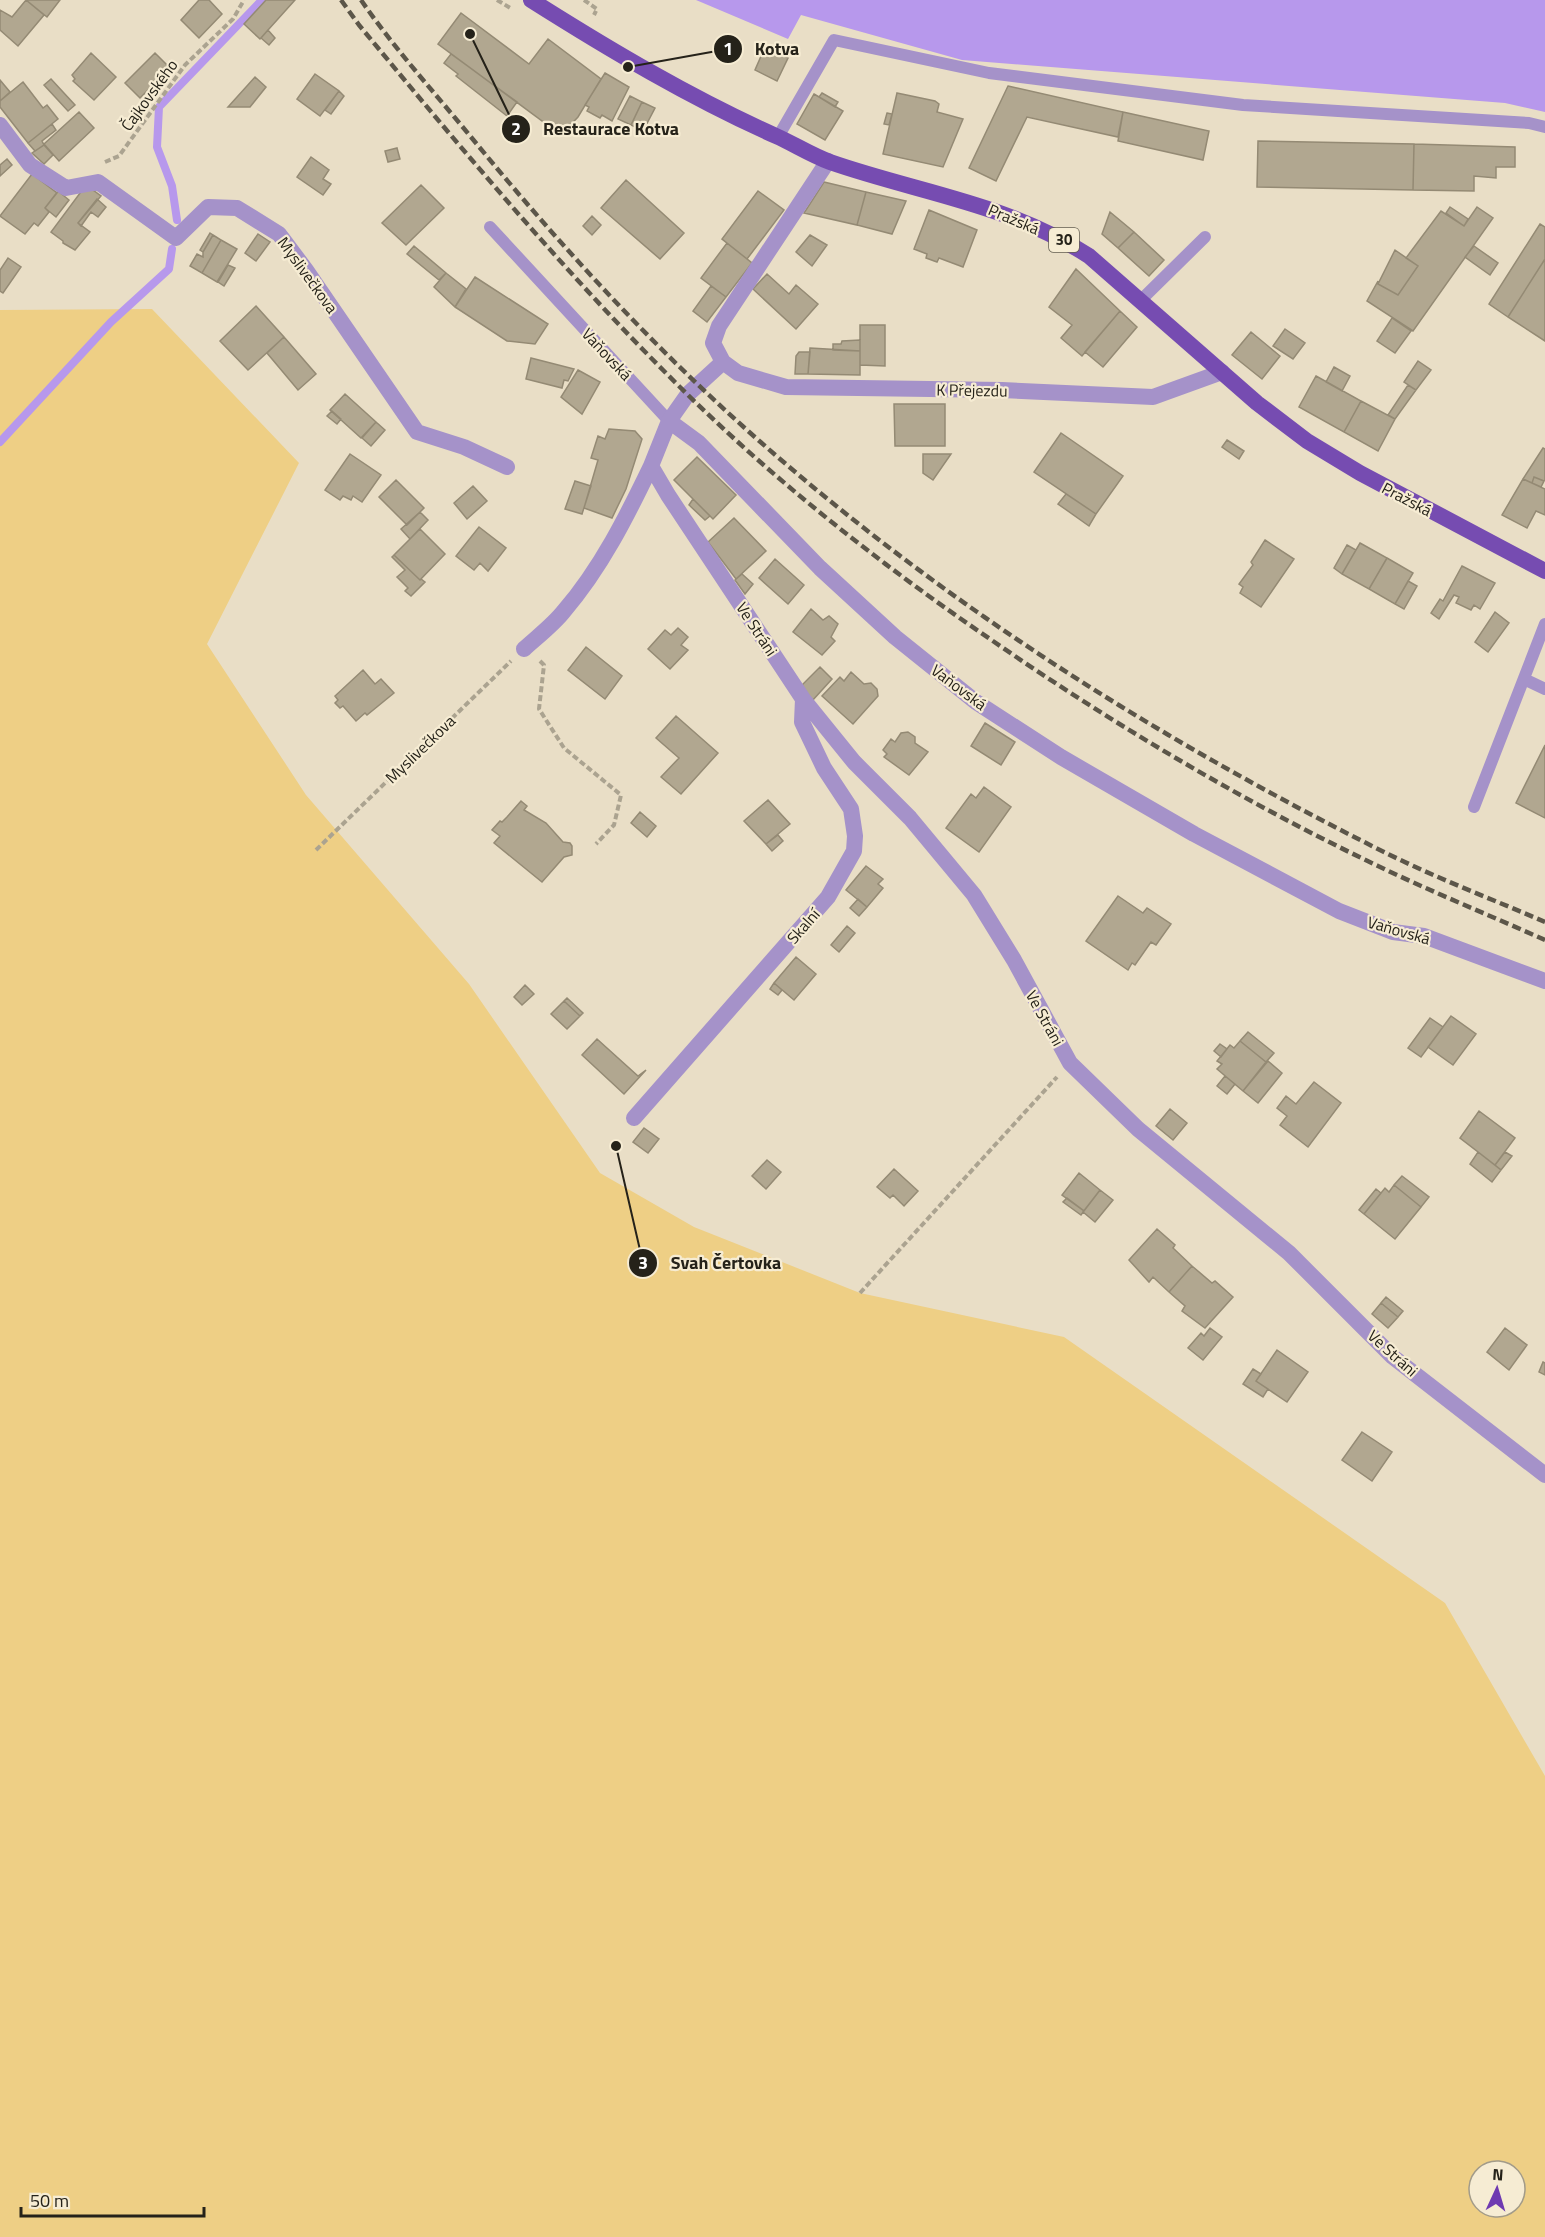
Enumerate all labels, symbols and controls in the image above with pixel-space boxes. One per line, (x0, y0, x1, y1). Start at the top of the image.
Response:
callout: Kotva (713, 31, 811, 67)
text: 1 (723, 35, 733, 62)
text: Kotva (755, 35, 799, 62)
street label: Čajkovského (115, 54, 183, 136)
callout: Restaurace Kotva (501, 111, 691, 147)
text: 2 (511, 115, 521, 142)
text: Restaurace Kotva (543, 115, 679, 142)
street label: Pražská (985, 198, 1043, 240)
road number: 30 (1049, 228, 1079, 252)
street label: Myslivečkova (272, 232, 344, 318)
street label: Vaňovská (576, 322, 638, 386)
street label: K Přejezdu (936, 377, 1008, 403)
street label: Pražská (1378, 476, 1436, 522)
street label: Ve Stráni (731, 597, 783, 661)
street label: Vaňovská (926, 658, 992, 716)
street label: Myslivečkova (379, 709, 461, 789)
street label: Skalní (781, 902, 826, 949)
street label: Vaňovská (1365, 910, 1433, 950)
street label: Ve Stráni (1020, 986, 1070, 1050)
callout: Svah Čertovka (628, 1245, 793, 1281)
text: 3 (638, 1249, 648, 1276)
text: Svah Čertovka (671, 1249, 781, 1276)
street label: Ve Stráni (1363, 1324, 1423, 1382)
north arrow (1467, 2159, 1527, 2219)
text: N (1492, 2162, 1504, 2186)
scale bar (21, 2180, 204, 2218)
text: 50 m (30, 2187, 69, 2214)

